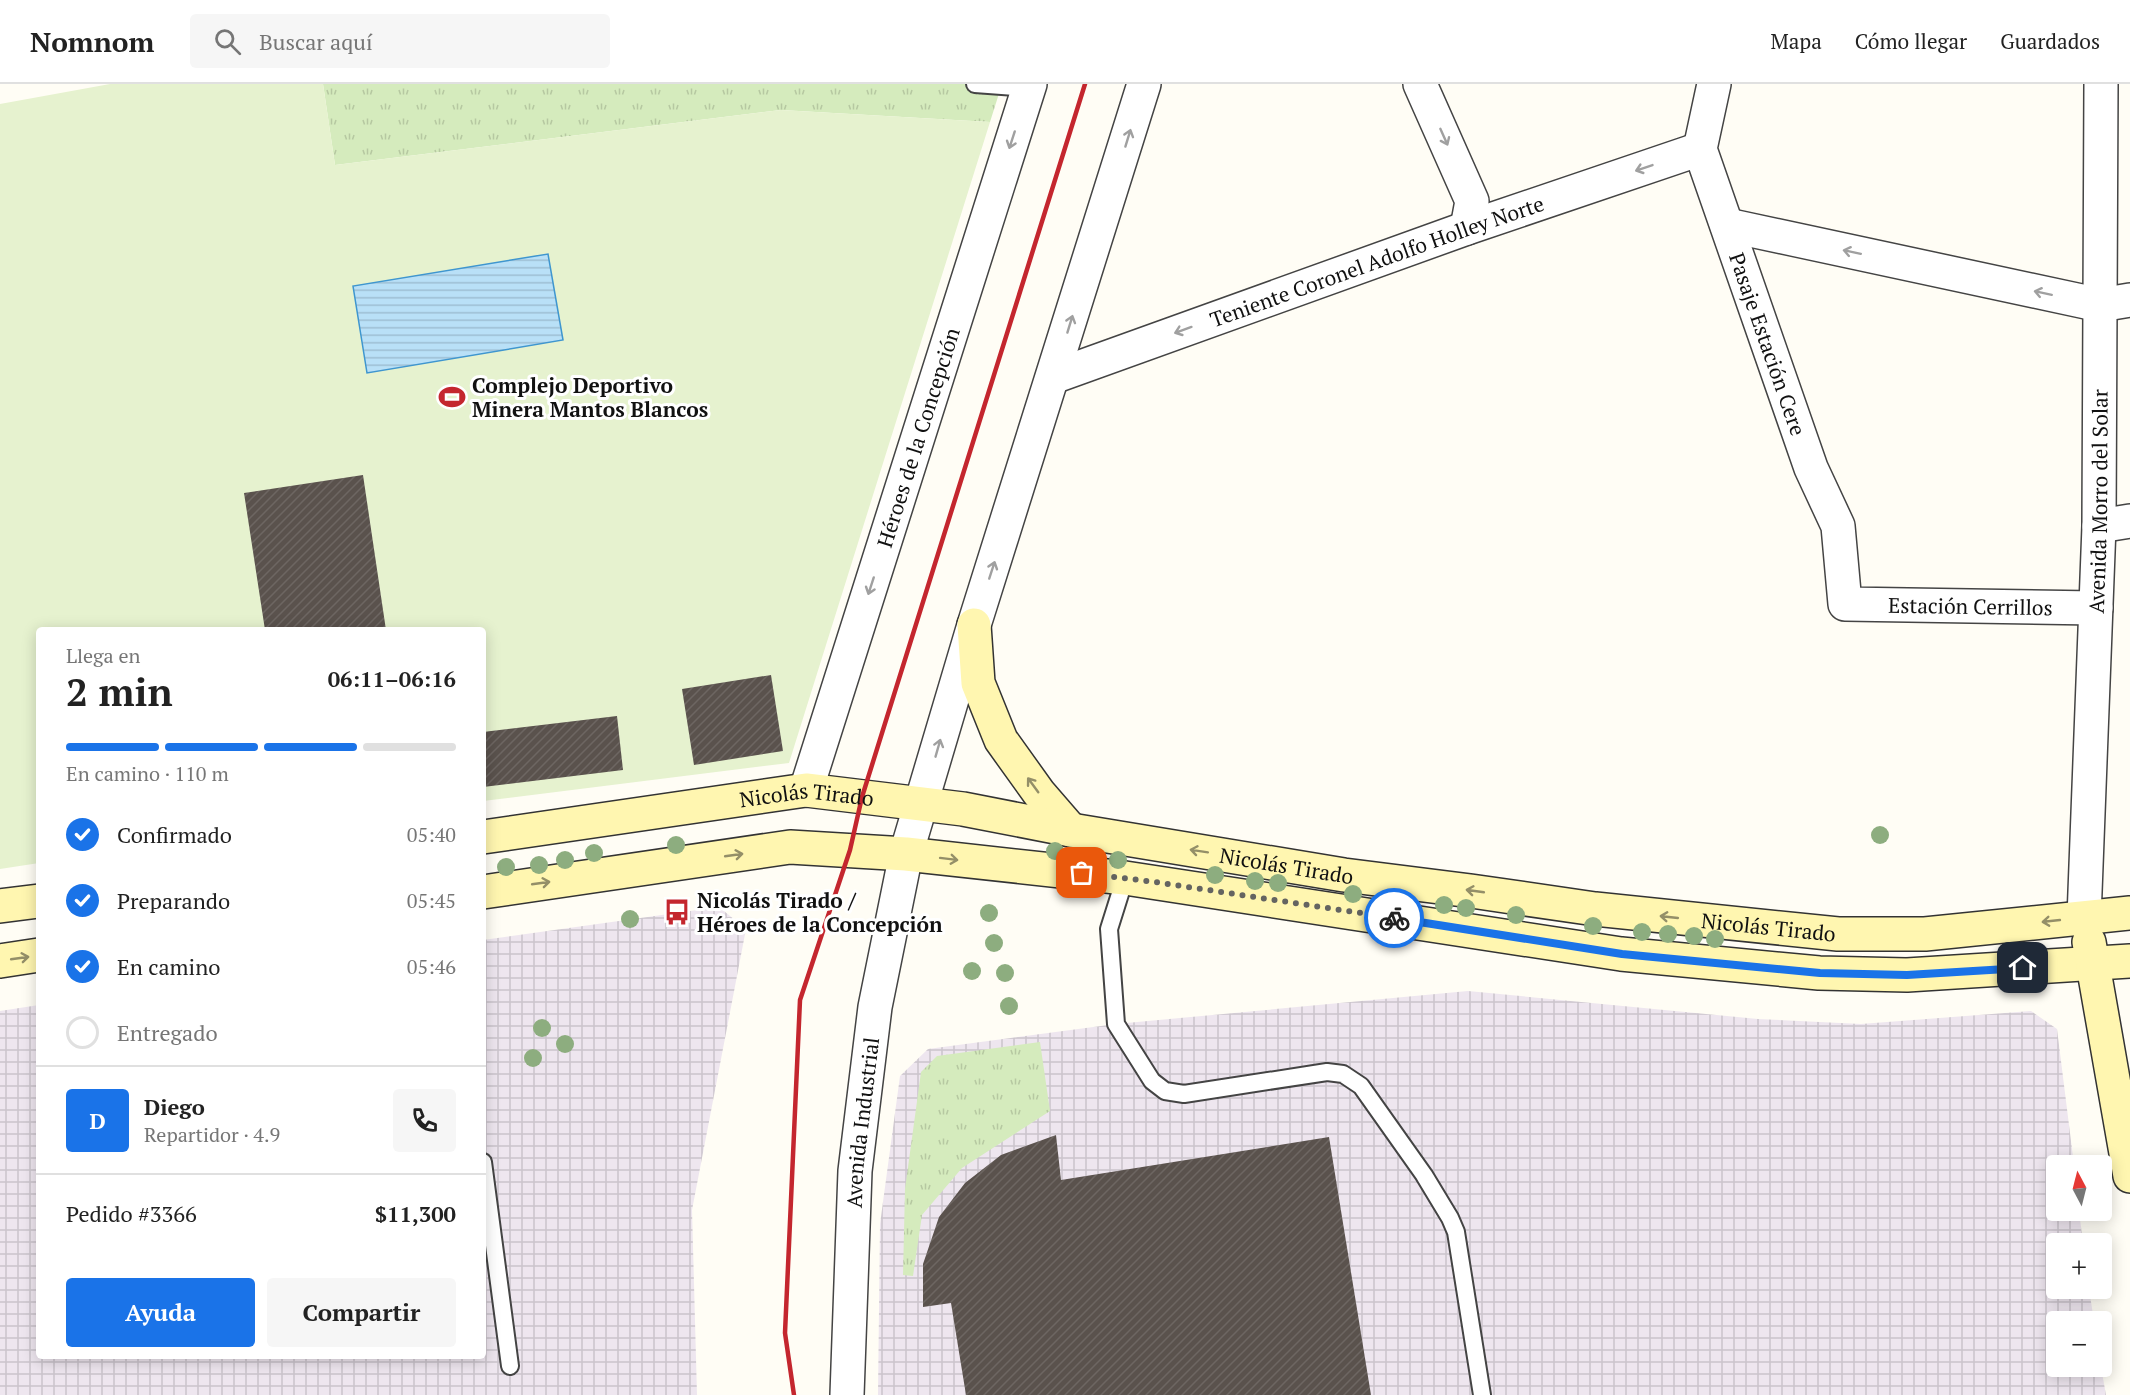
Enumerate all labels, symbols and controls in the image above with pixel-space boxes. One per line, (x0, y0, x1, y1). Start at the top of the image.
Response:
search box (190, 14, 610, 68)
text: Nomnom (30, 23, 154, 60)
icon: search (211, 25, 244, 58)
text: Buscar aquí (259, 27, 373, 56)
text: Mapa (1770, 27, 1822, 55)
text: Cómo llegar (1855, 27, 1967, 55)
text: Guardados (2000, 27, 2100, 55)
one-way arrow (1123, 128, 1134, 147)
one-way arrow (1439, 128, 1450, 146)
one-way arrow (1006, 130, 1017, 149)
one-way arrow (1635, 163, 1654, 174)
street label: Teniente Coronel Adolfo Holley Norte (1206, 189, 1548, 333)
one-way arrow (1843, 246, 1862, 258)
street label: Pasaje Estación Cere (1723, 249, 1813, 439)
one-way arrow (2034, 287, 2053, 298)
one-way arrow (1065, 315, 1076, 334)
street label: Héroes de la Concepción (870, 323, 966, 551)
one-way arrow (1174, 326, 1193, 337)
place label: Complejo Deportivo Minera Mantos Blancos (472, 371, 708, 423)
sports icon: Complejo Deportivo Minera Mantos Blancos (437, 382, 467, 412)
street label: Avenida Morro del Solar (2082, 389, 2114, 614)
one-way arrow (987, 561, 998, 580)
one-way arrow (865, 576, 876, 595)
street label: Estación Cerrillos (1888, 591, 2053, 621)
text: Llega en (66, 642, 140, 669)
text: 06:11–06:16 (328, 664, 456, 693)
text: 2 min (66, 665, 173, 717)
one-way arrow (933, 739, 944, 758)
text: En camino · 110 m (66, 760, 229, 787)
street label: Nicolás Tirado (738, 776, 875, 814)
one-way arrow (1027, 777, 1039, 793)
icon: check (66, 818, 99, 851)
text: Confirmado (117, 820, 232, 849)
text: 05:40 (407, 821, 456, 848)
street label: Nicolás Tirado (1218, 841, 1355, 890)
one-way arrow (1190, 845, 1210, 856)
pin (1056, 847, 1107, 898)
one-way arrow (723, 850, 743, 861)
one-way arrow (938, 854, 958, 865)
icon: bag (1065, 856, 1098, 889)
one-way arrow (531, 878, 550, 889)
icon: check (66, 884, 99, 917)
text: Preparando (117, 886, 230, 915)
place label: Nicolás Tirado / Héroes de la Concepción (697, 886, 943, 938)
one-way arrow (1466, 886, 1486, 897)
text: 05:45 (407, 887, 456, 914)
courier (1364, 888, 1424, 948)
bus stop icon: Nicolás Tirado / Héroes de la Concepción (662, 897, 692, 927)
icon: bike (1378, 902, 1411, 935)
street label: Nicolás Tirado (1700, 906, 1837, 948)
one-way arrow (1659, 911, 1679, 922)
one-way arrow (2041, 916, 2061, 927)
pin (1997, 942, 2048, 993)
icon: check (66, 950, 99, 983)
icon: home (2006, 951, 2039, 984)
text: En camino (117, 952, 220, 981)
one-way arrow (9, 953, 29, 964)
text: 05:46 (407, 953, 456, 980)
text: Entregado (117, 1018, 218, 1047)
street label: Avenida Industrial (840, 1036, 885, 1208)
button: phone (393, 1089, 456, 1152)
text: Diego (144, 1092, 205, 1121)
text: D (89, 1106, 106, 1135)
text: Repartidor · 4.9 (144, 1121, 280, 1148)
north arrow (2046, 1155, 2112, 1221)
map controls (2046, 1155, 2112, 1377)
text: Pedido #3366 (66, 1199, 197, 1228)
text: $11,300 (375, 1199, 456, 1228)
button: + (2046, 1233, 2112, 1299)
button: Ayuda (66, 1278, 255, 1347)
button: Compartir (267, 1278, 456, 1347)
button: − (2046, 1311, 2112, 1377)

